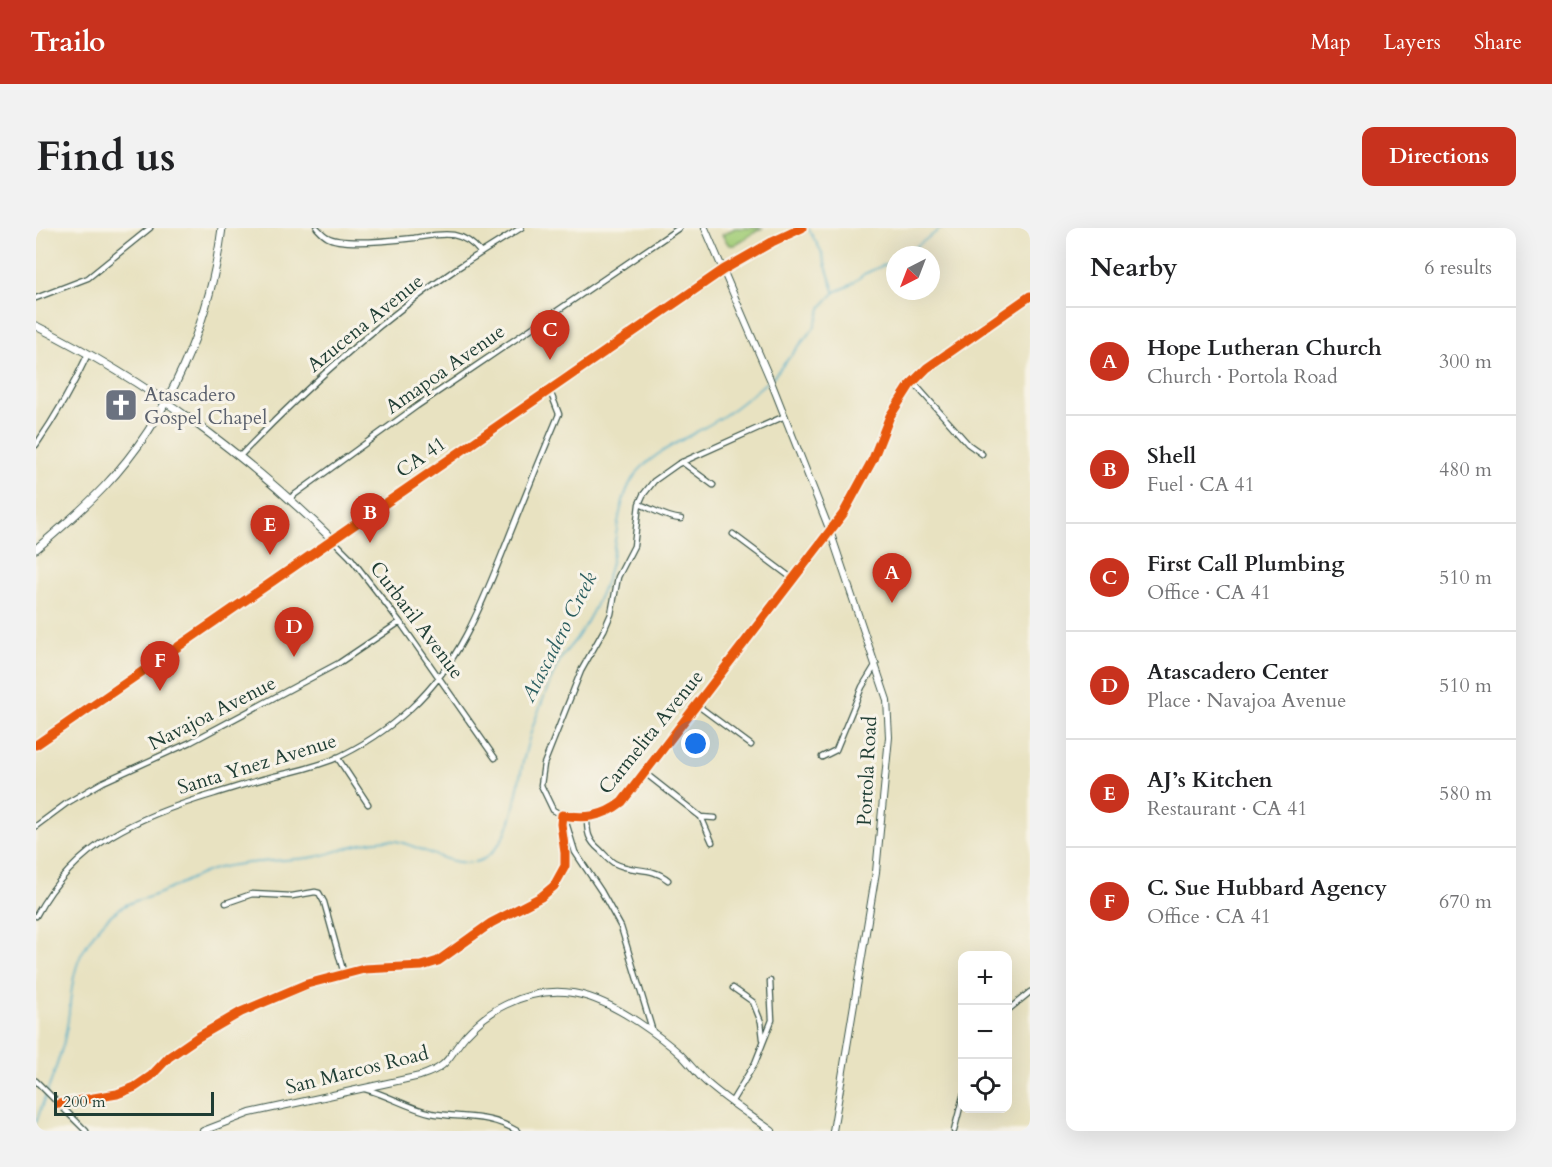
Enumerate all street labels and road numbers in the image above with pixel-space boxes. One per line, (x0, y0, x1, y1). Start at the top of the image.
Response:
street label: Azucena Avenue (301, 268, 429, 378)
street label: Amapoa Avenue (380, 318, 510, 420)
street label: CA 41 (391, 430, 451, 484)
street label: Curbaril Avenue (364, 556, 470, 684)
street label: Carmelita Avenue (592, 664, 710, 800)
street label: Navajoa Avenue (144, 669, 280, 757)
street label: Portola Road (851, 715, 883, 827)
street label: Santa Ynez Avenue (174, 727, 340, 801)
street label: San Marcos Road (283, 1039, 432, 1101)

